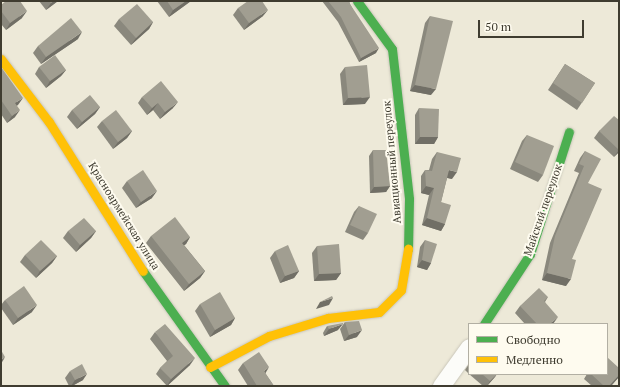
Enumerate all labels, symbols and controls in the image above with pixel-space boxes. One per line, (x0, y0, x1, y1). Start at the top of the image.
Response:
scale bar (480, 12, 586, 38)
text: 50 m (485, 19, 511, 34)
street label: Авиационный переулок (380, 100, 404, 224)
street label: Красноармейская улица (85, 160, 163, 272)
street label: Майский переулок (521, 162, 565, 258)
legend (468, 323, 608, 375)
text: Свободно (506, 332, 560, 347)
text: Медленно (506, 352, 563, 367)

